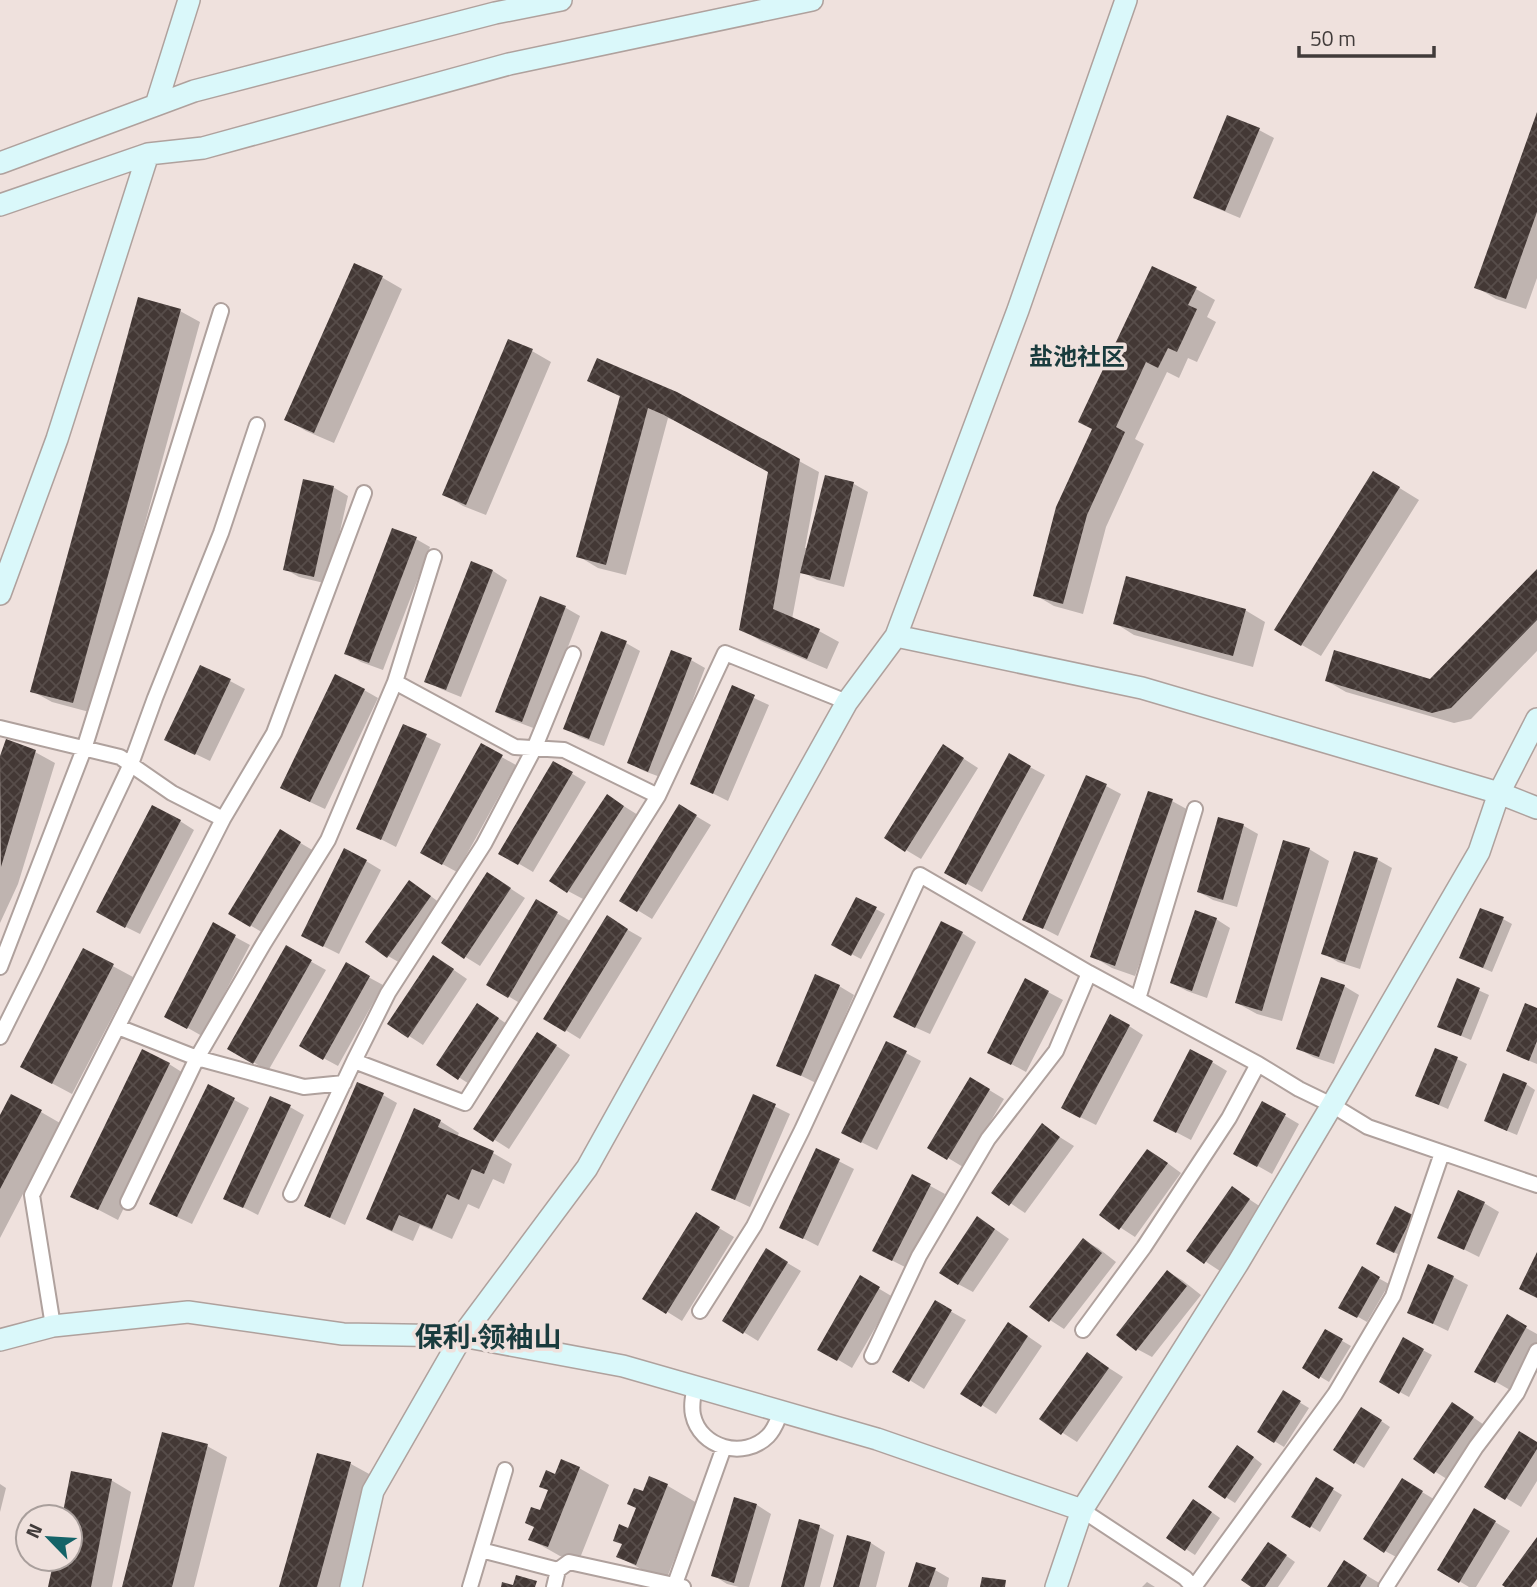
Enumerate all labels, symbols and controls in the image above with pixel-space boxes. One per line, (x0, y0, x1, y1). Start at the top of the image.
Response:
scale bar (1299, 14, 1434, 58)
text: 50 m (1310, 22, 1356, 54)
district label: 盐池社区 (1029, 338, 1125, 374)
district label: 保利·领袖山 (414, 1315, 562, 1358)
north arrow (14, 1503, 84, 1573)
text: N (17, 1519, 49, 1543)

